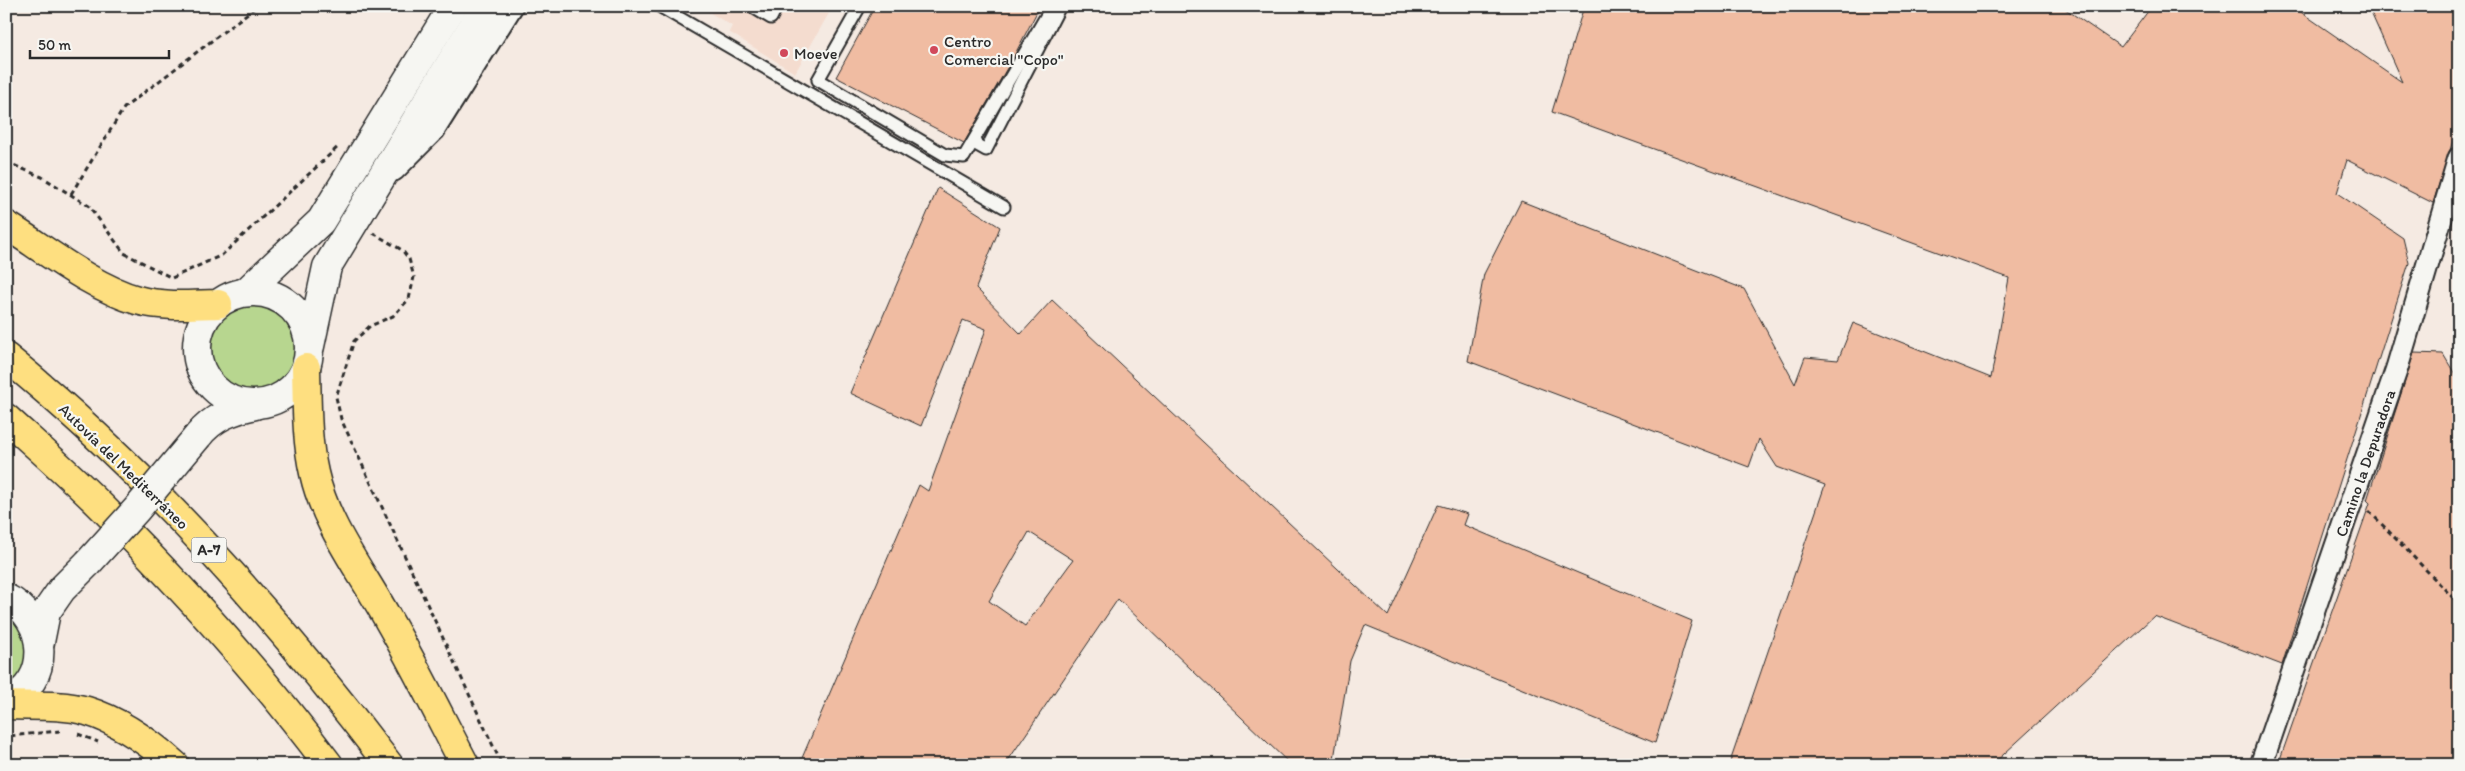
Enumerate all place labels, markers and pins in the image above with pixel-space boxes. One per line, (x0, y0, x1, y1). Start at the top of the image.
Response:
place label: Centro Comercial "Copo" (944, 32, 1064, 69)
place label: Moeve (794, 44, 838, 63)
marker: Centro Comercial "Copo" (928, 44, 940, 56)
marker: Moeve (778, 47, 790, 59)

